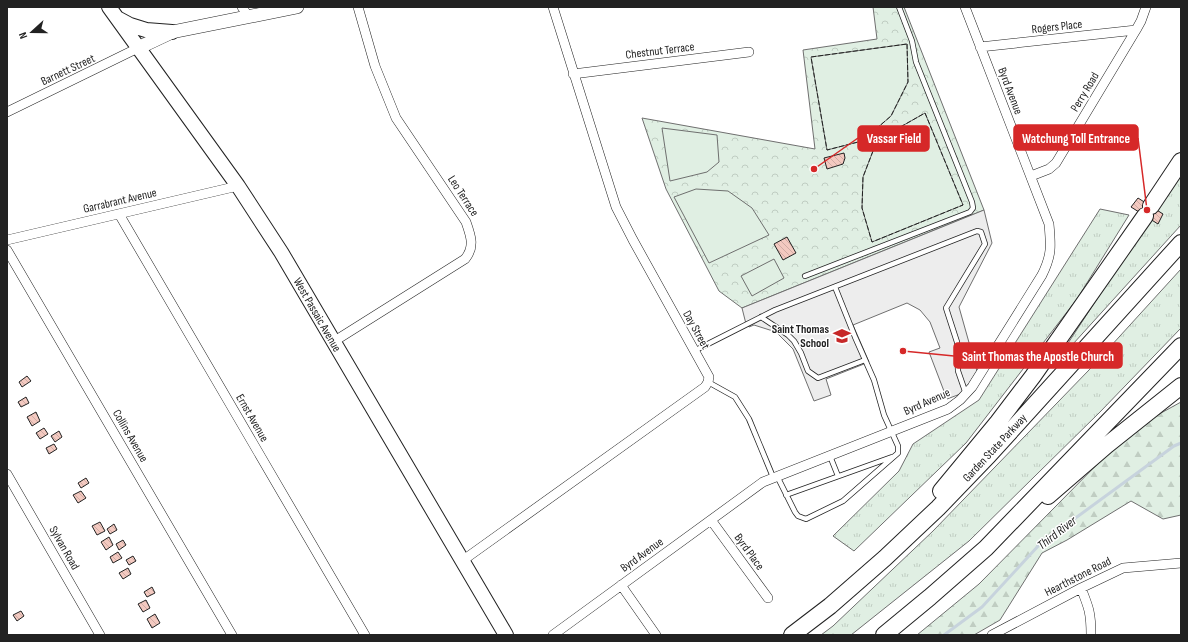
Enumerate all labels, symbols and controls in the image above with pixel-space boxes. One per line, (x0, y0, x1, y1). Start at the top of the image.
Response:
north arrow (12, 12, 52, 52)
street label: Rogers Place (1031, 17, 1083, 37)
text: N (16, 30, 30, 40)
street label: Chestnut Terrace (625, 39, 695, 63)
street label: Barnett Street (39, 51, 98, 89)
street label: Byrd Avenue (994, 65, 1026, 117)
street label: Perry Road (1067, 70, 1103, 114)
callout: Watchung Toll Entrance (1014, 125, 1138, 150)
callout: Vassar Field (858, 126, 929, 151)
text: Vassar Field (867, 131, 922, 147)
text: Watchung Toll Entrance (1022, 131, 1130, 147)
street label: Leo Terrace (444, 173, 482, 219)
street label: Garrabrant Avenue (82, 185, 158, 217)
street label: West Passaic Avenue (290, 275, 344, 355)
street label: Day Street (679, 308, 713, 352)
place label: Saint Thomas School (772, 322, 829, 351)
school or university icon: Saint Thomas School (832, 326, 852, 346)
callout: Saint Thomas the Apostle Church (954, 343, 1122, 368)
text: Saint Thomas the Apostle Church (962, 349, 1114, 365)
street label: Byrd Avenue (901, 385, 953, 419)
street label: Ernst Avenue (232, 391, 272, 445)
street label: Collins Avenue (109, 407, 151, 465)
street label: Garden State Parkway (960, 411, 1031, 485)
water label: Third River (1034, 512, 1081, 553)
street label: Sylvan Road (45, 523, 83, 573)
street label: Byrd Place (731, 531, 767, 573)
street label: Byrd Avenue (618, 534, 667, 576)
street label: Hearthstone Road (1042, 554, 1114, 600)

